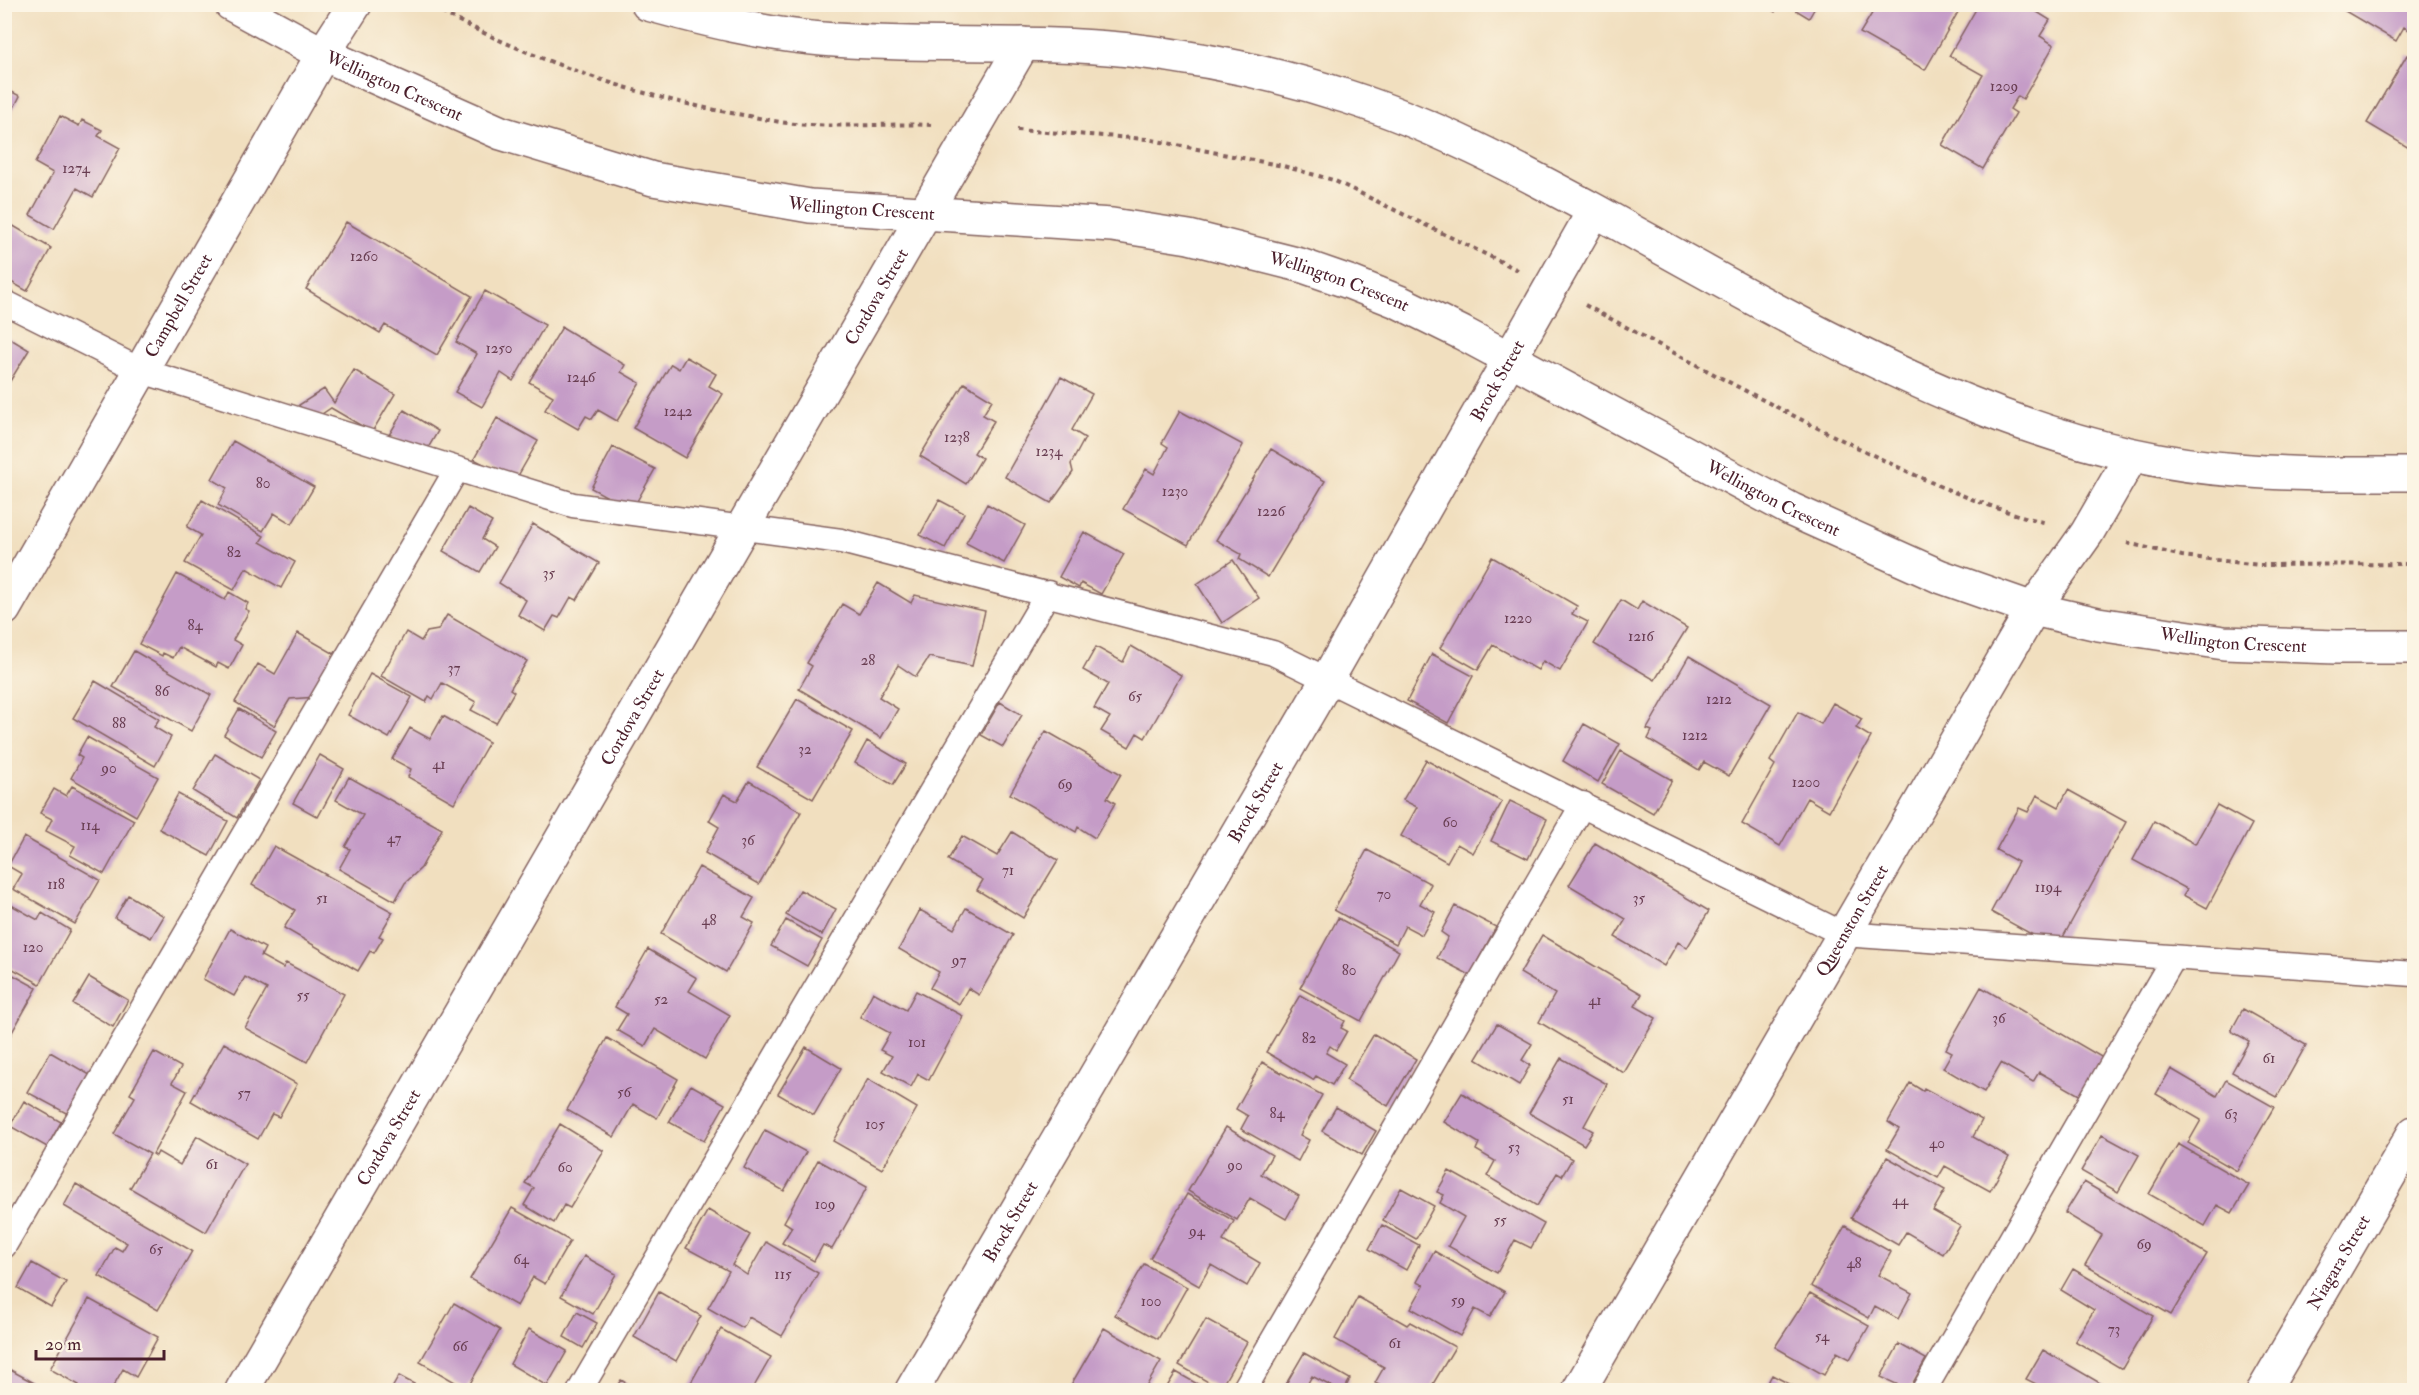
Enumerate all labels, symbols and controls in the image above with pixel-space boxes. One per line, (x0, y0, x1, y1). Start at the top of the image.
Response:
street label: Wellington Crescent (322, 45, 466, 127)
house number: 1209 (1990, 77, 2018, 96)
house number: 1274 (62, 159, 91, 178)
street label: Wellington Crescent (785, 191, 936, 226)
street label: Cordova Street (840, 244, 914, 350)
street label: Wellington Crescent (1266, 246, 1413, 317)
house number: 1260 (350, 247, 378, 266)
street label: Campbell Street (140, 249, 218, 362)
street label: Brock Street (1466, 336, 1530, 426)
house number: 1250 (485, 339, 513, 358)
house number: 1246 (567, 368, 597, 387)
house number: 1242 (664, 402, 693, 421)
house number: 1238 (944, 428, 970, 447)
house number: 1234 (1036, 442, 1063, 461)
street label: Wellington Crescent (1701, 455, 1844, 542)
house number: 80 (256, 474, 270, 493)
house number: 1230 (1162, 482, 1188, 501)
house number: 1226 (1257, 502, 1286, 521)
house number: 82 (227, 543, 242, 562)
house number: 35 (543, 564, 556, 583)
house number: 1220 (1504, 609, 1532, 628)
house number: 84 (187, 616, 203, 635)
street label: Wellington Crescent (2157, 622, 2307, 658)
house number: 1216 (1628, 627, 1655, 646)
house number: 28 (861, 651, 875, 670)
house number: 37 (448, 659, 460, 678)
street label: Cordova Street (596, 665, 670, 770)
house number: 86 (155, 682, 171, 701)
house number: 65 (1128, 687, 1142, 706)
house number: 1212 (1706, 690, 1732, 709)
house number: 88 (112, 714, 126, 733)
house number: 1212 (1682, 726, 1708, 745)
house number: 32 (798, 740, 812, 759)
house number: 41 (432, 755, 446, 774)
street label: Brock Street (1223, 757, 1289, 847)
house number: 90 (100, 759, 117, 778)
house number: 1200 (1792, 773, 1820, 792)
house number: 69 (1057, 775, 1073, 794)
house number: 60 (1442, 813, 1458, 832)
house number: 114 (81, 816, 100, 835)
house number: 47 (387, 829, 401, 848)
house number: 36 (741, 831, 756, 850)
street label: Queenston Street (1811, 860, 1894, 981)
house number: 71 (1002, 861, 1014, 880)
house number: 118 (47, 875, 65, 894)
house number: 1194 (2035, 878, 2062, 897)
house number: 70 (1377, 885, 1391, 904)
house number: 51 (316, 889, 328, 908)
house number: 35 (1633, 889, 1646, 908)
house number: 48 (701, 911, 717, 930)
house number: 120 (23, 938, 43, 957)
house number: 97 (951, 951, 966, 970)
house number: 80 (1342, 961, 1356, 980)
house number: 55 (296, 986, 310, 1005)
house number: 52 (654, 990, 668, 1009)
house number: 41 (1588, 991, 1602, 1010)
house number: 36 (1992, 1009, 2007, 1028)
house number: 82 (1302, 1029, 1317, 1048)
house number: 101 (908, 1033, 926, 1052)
house number: 61 (2263, 1049, 2275, 1068)
house number: 56 (617, 1083, 632, 1102)
house number: 57 (237, 1084, 251, 1103)
street label: Cordova Street (352, 1085, 426, 1190)
house number: 51 (1562, 1090, 1574, 1109)
house number: 84 (1269, 1104, 1285, 1123)
house number: 63 (2224, 1105, 2238, 1124)
house number: 105 (865, 1115, 885, 1134)
house number: 40 (1929, 1134, 1945, 1153)
house number: 53 (1508, 1138, 1520, 1157)
house number: 61 (206, 1155, 218, 1174)
house number: 90 (1226, 1156, 1243, 1175)
house number: 60 (557, 1158, 573, 1177)
street label: Brock Street (978, 1177, 1044, 1267)
house number: 44 (1892, 1191, 1909, 1210)
house number: 109 (815, 1195, 835, 1214)
house number: 55 (1493, 1211, 1507, 1230)
street label: Niagara Street (2302, 1211, 2376, 1314)
house number: 94 (1188, 1222, 1206, 1241)
house number: 69 (2136, 1235, 2152, 1254)
house number: 65 (149, 1240, 163, 1259)
house number: 64 (513, 1250, 530, 1269)
house number: 48 (1846, 1254, 1862, 1273)
house number: 115 (774, 1265, 792, 1284)
house number: 59 (1451, 1291, 1465, 1310)
house number: 100 (1141, 1292, 1161, 1311)
house number: 73 (2108, 1320, 2120, 1339)
scale bar (36, 1323, 164, 1361)
house number: 54 (1815, 1327, 1830, 1346)
text: 20 m (45, 1333, 81, 1356)
house number: 61 (1389, 1334, 1401, 1353)
house number: 66 (452, 1337, 469, 1356)

